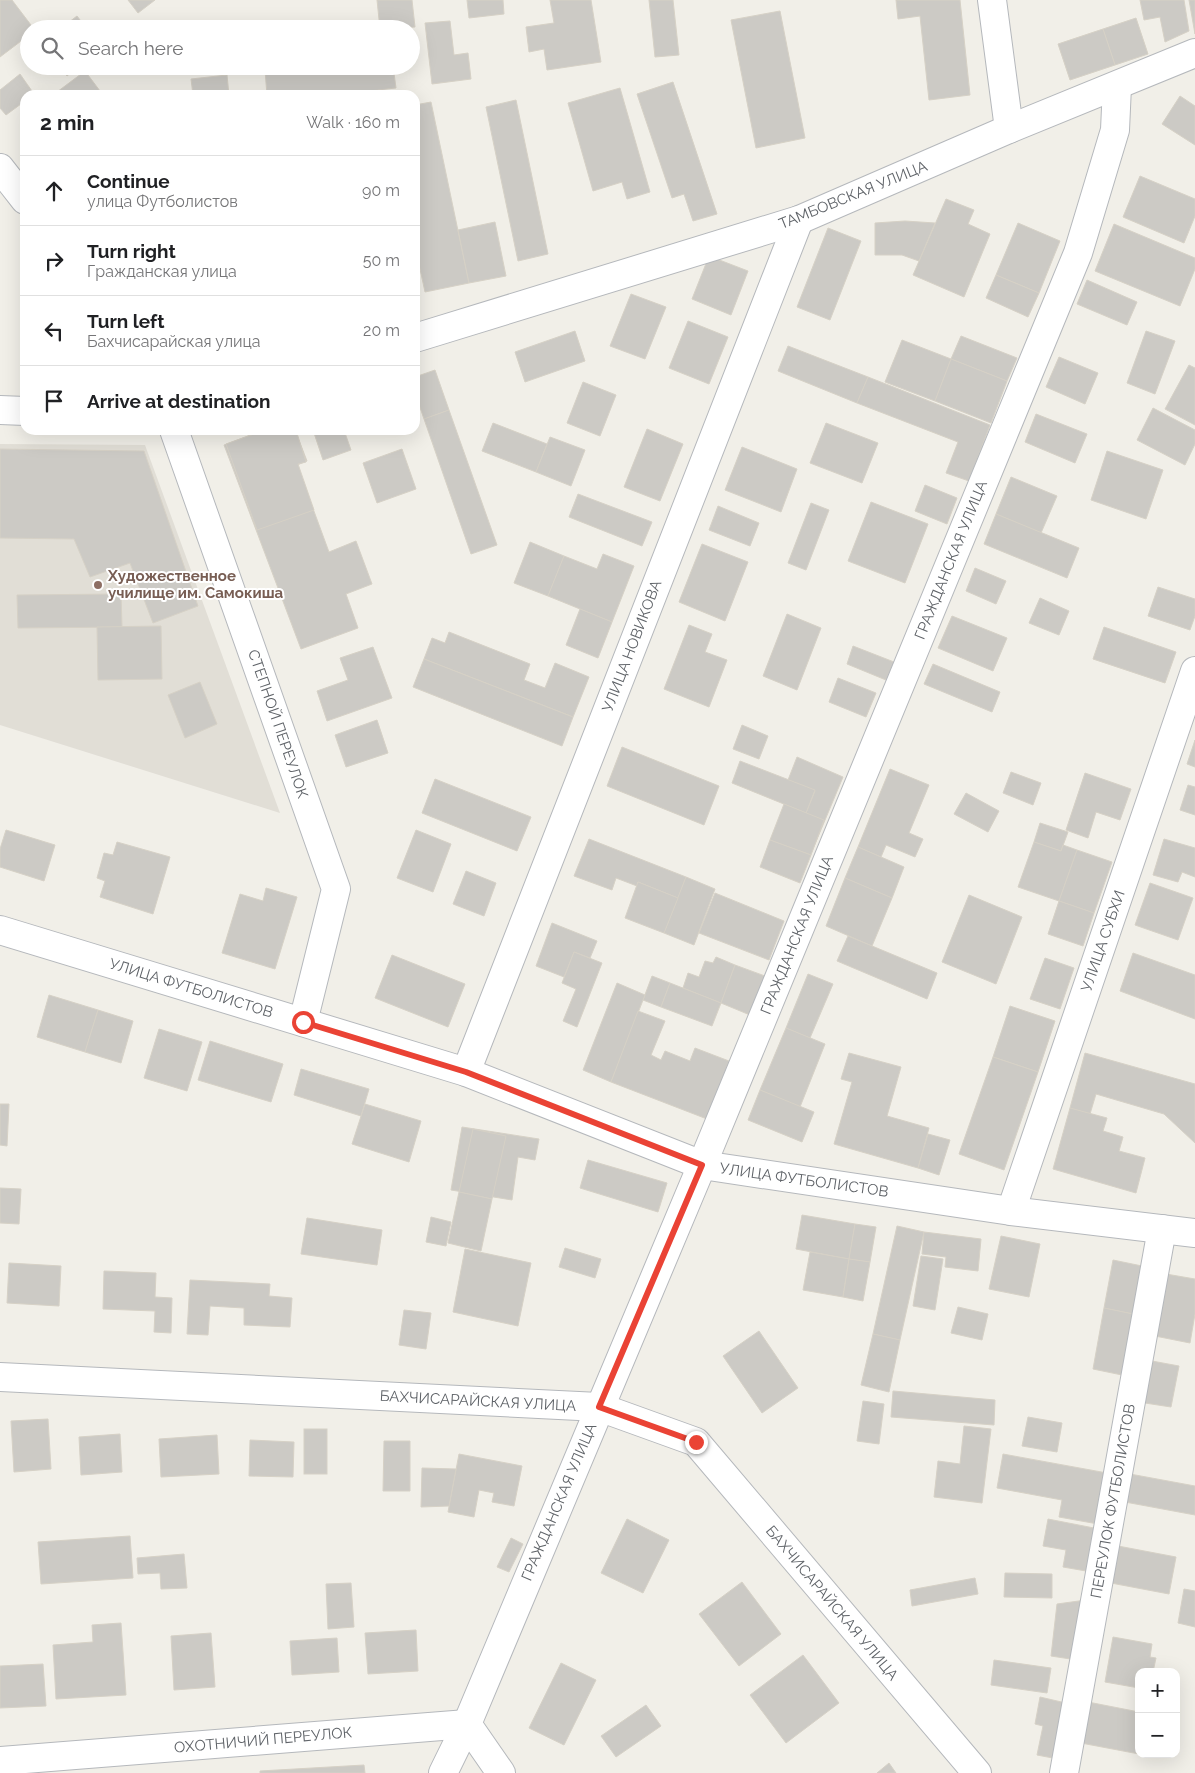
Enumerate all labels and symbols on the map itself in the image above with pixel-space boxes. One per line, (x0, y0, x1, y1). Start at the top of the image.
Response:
street label: ТАМБОВСКАЯ УЛИЦА (776, 157, 930, 233)
street label: ГРАЖДАНСКАЯ УЛИЦА (911, 478, 991, 642)
place label: Художественное училище им. Самокиша (107, 567, 284, 602)
street label: УЛИЦА НОВИКОВА (599, 577, 665, 715)
marker: Художественное училище им. Самокиша (92, 579, 104, 591)
street label: СТЕПНОЙ ПЕРЕУЛОК (244, 647, 312, 801)
street label: ГРАЖДАНСКАЯ УЛИЦА (757, 853, 837, 1017)
street label: УЛИЦА СУБХИ (1077, 888, 1129, 994)
street label: УЛИЦА ФУТБОЛИСТОВ (107, 955, 275, 1021)
route start (292, 1011, 315, 1034)
street label: УЛИЦА ФУТБОЛИСТОВ (718, 1159, 890, 1201)
street label: БАХЧИСАРАЙСКАЯ УЛИЦА (379, 1387, 577, 1415)
street label: ПЕРЕУЛОК ФУТБОЛИСТОВ (1087, 1402, 1139, 1600)
street label: ГРАЖДАНСКАЯ УЛИЦА (518, 1420, 600, 1584)
route end (685, 1431, 708, 1454)
street label: БАХЧИСАРАЙСКАЯ УЛИЦА (762, 1522, 902, 1684)
street label: ОХОТНИЧИЙ ПЕРЕУЛОК (173, 1723, 353, 1757)

